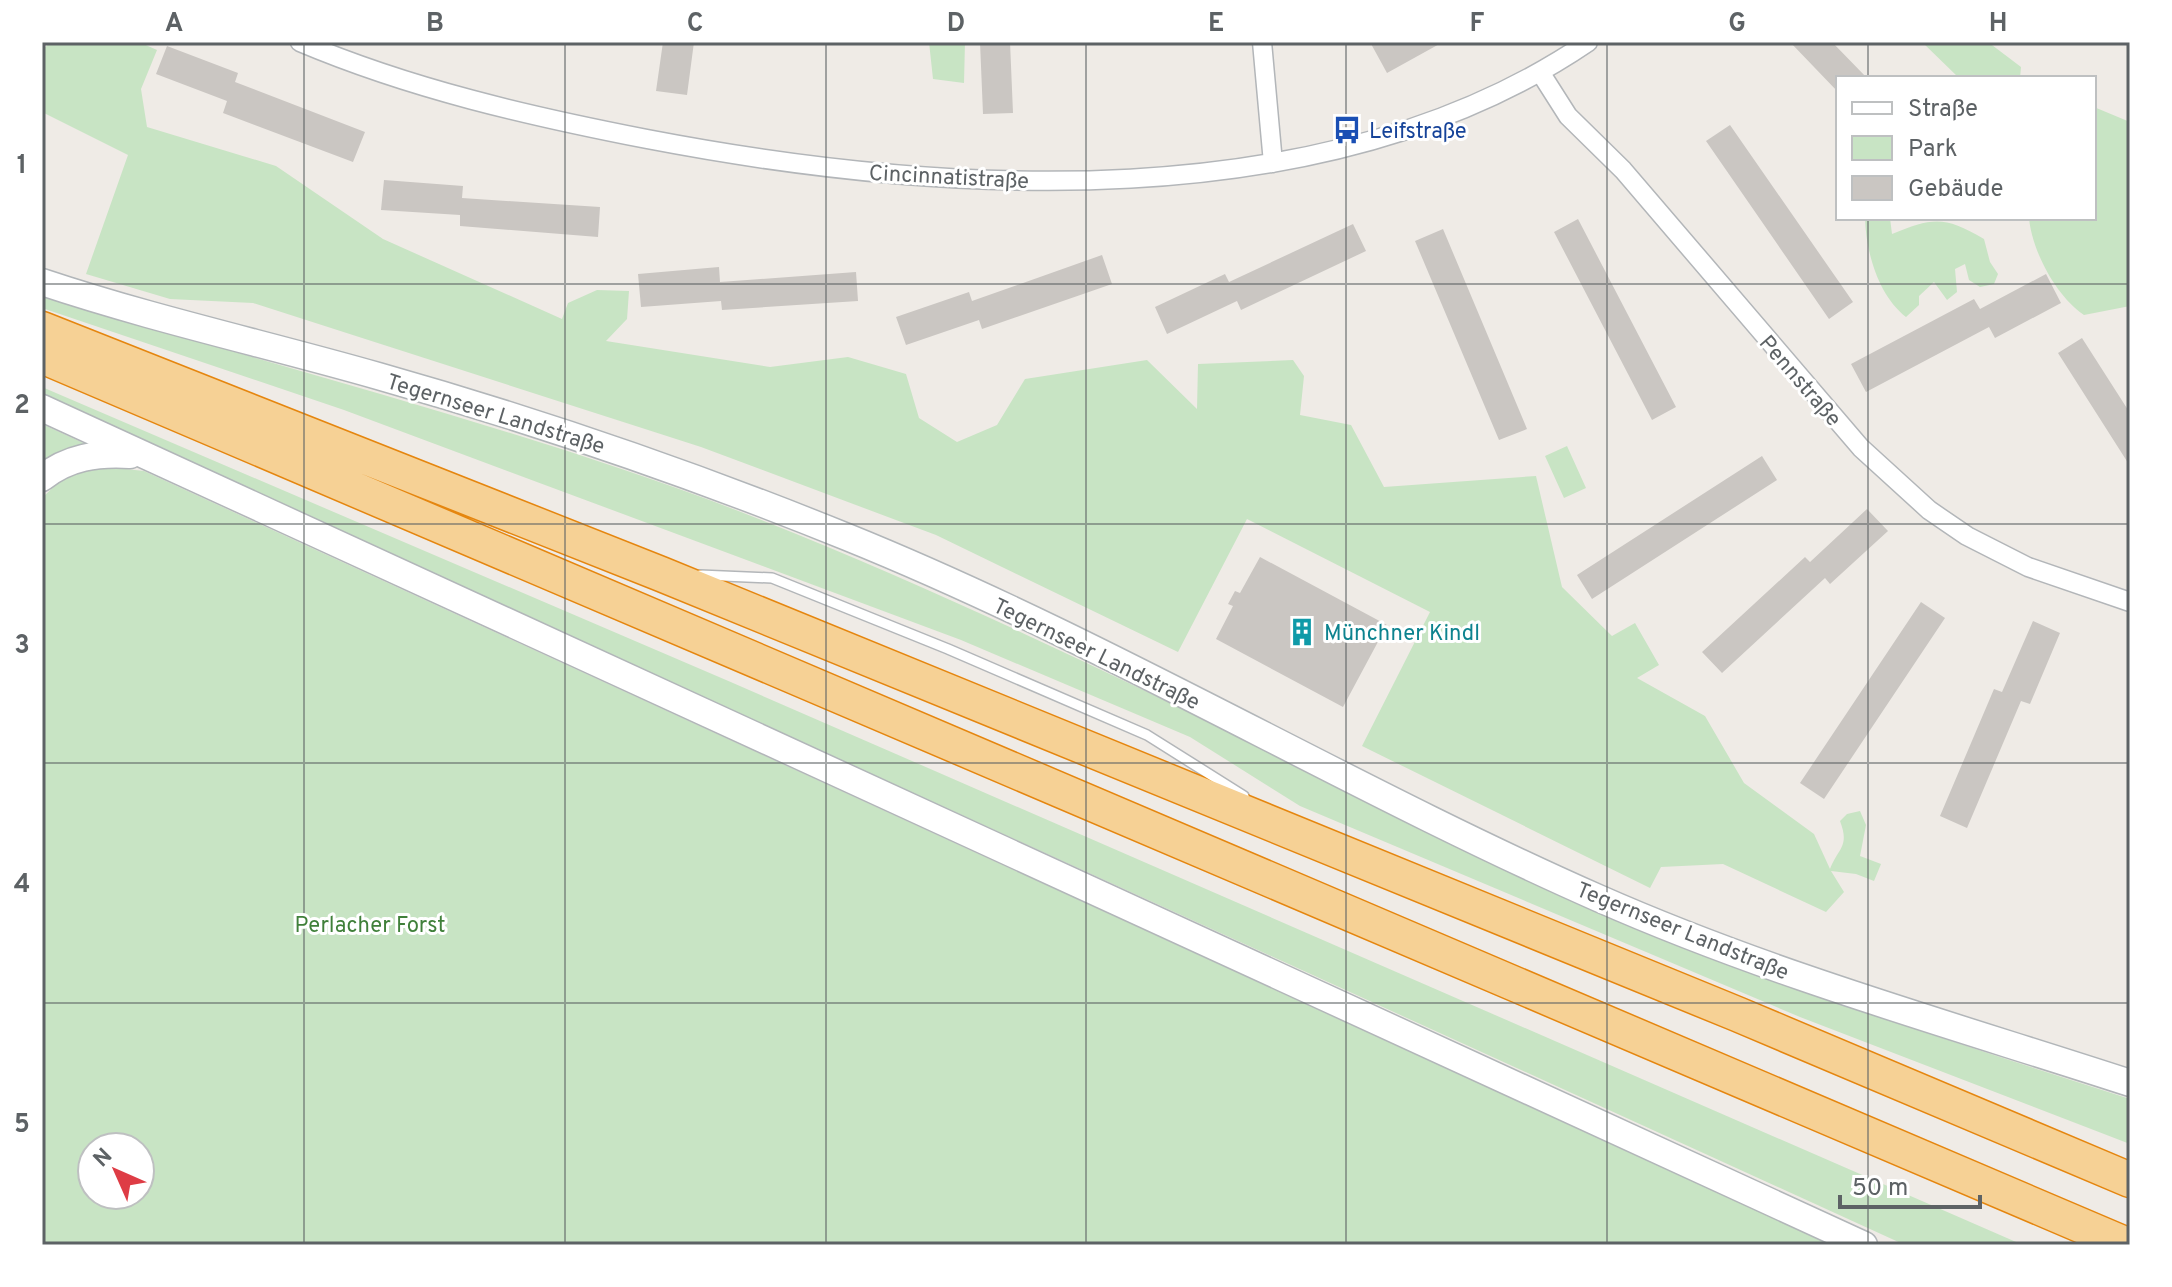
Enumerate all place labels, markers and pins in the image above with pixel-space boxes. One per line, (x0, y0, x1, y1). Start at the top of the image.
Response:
bus stop icon: Leifstraße (1332, 115, 1362, 145)
place label: Leifstraße (1369, 119, 1467, 146)
building icon: Münchner Kindl (1287, 617, 1317, 647)
place label: Münchner Kindl (1324, 621, 1480, 648)

